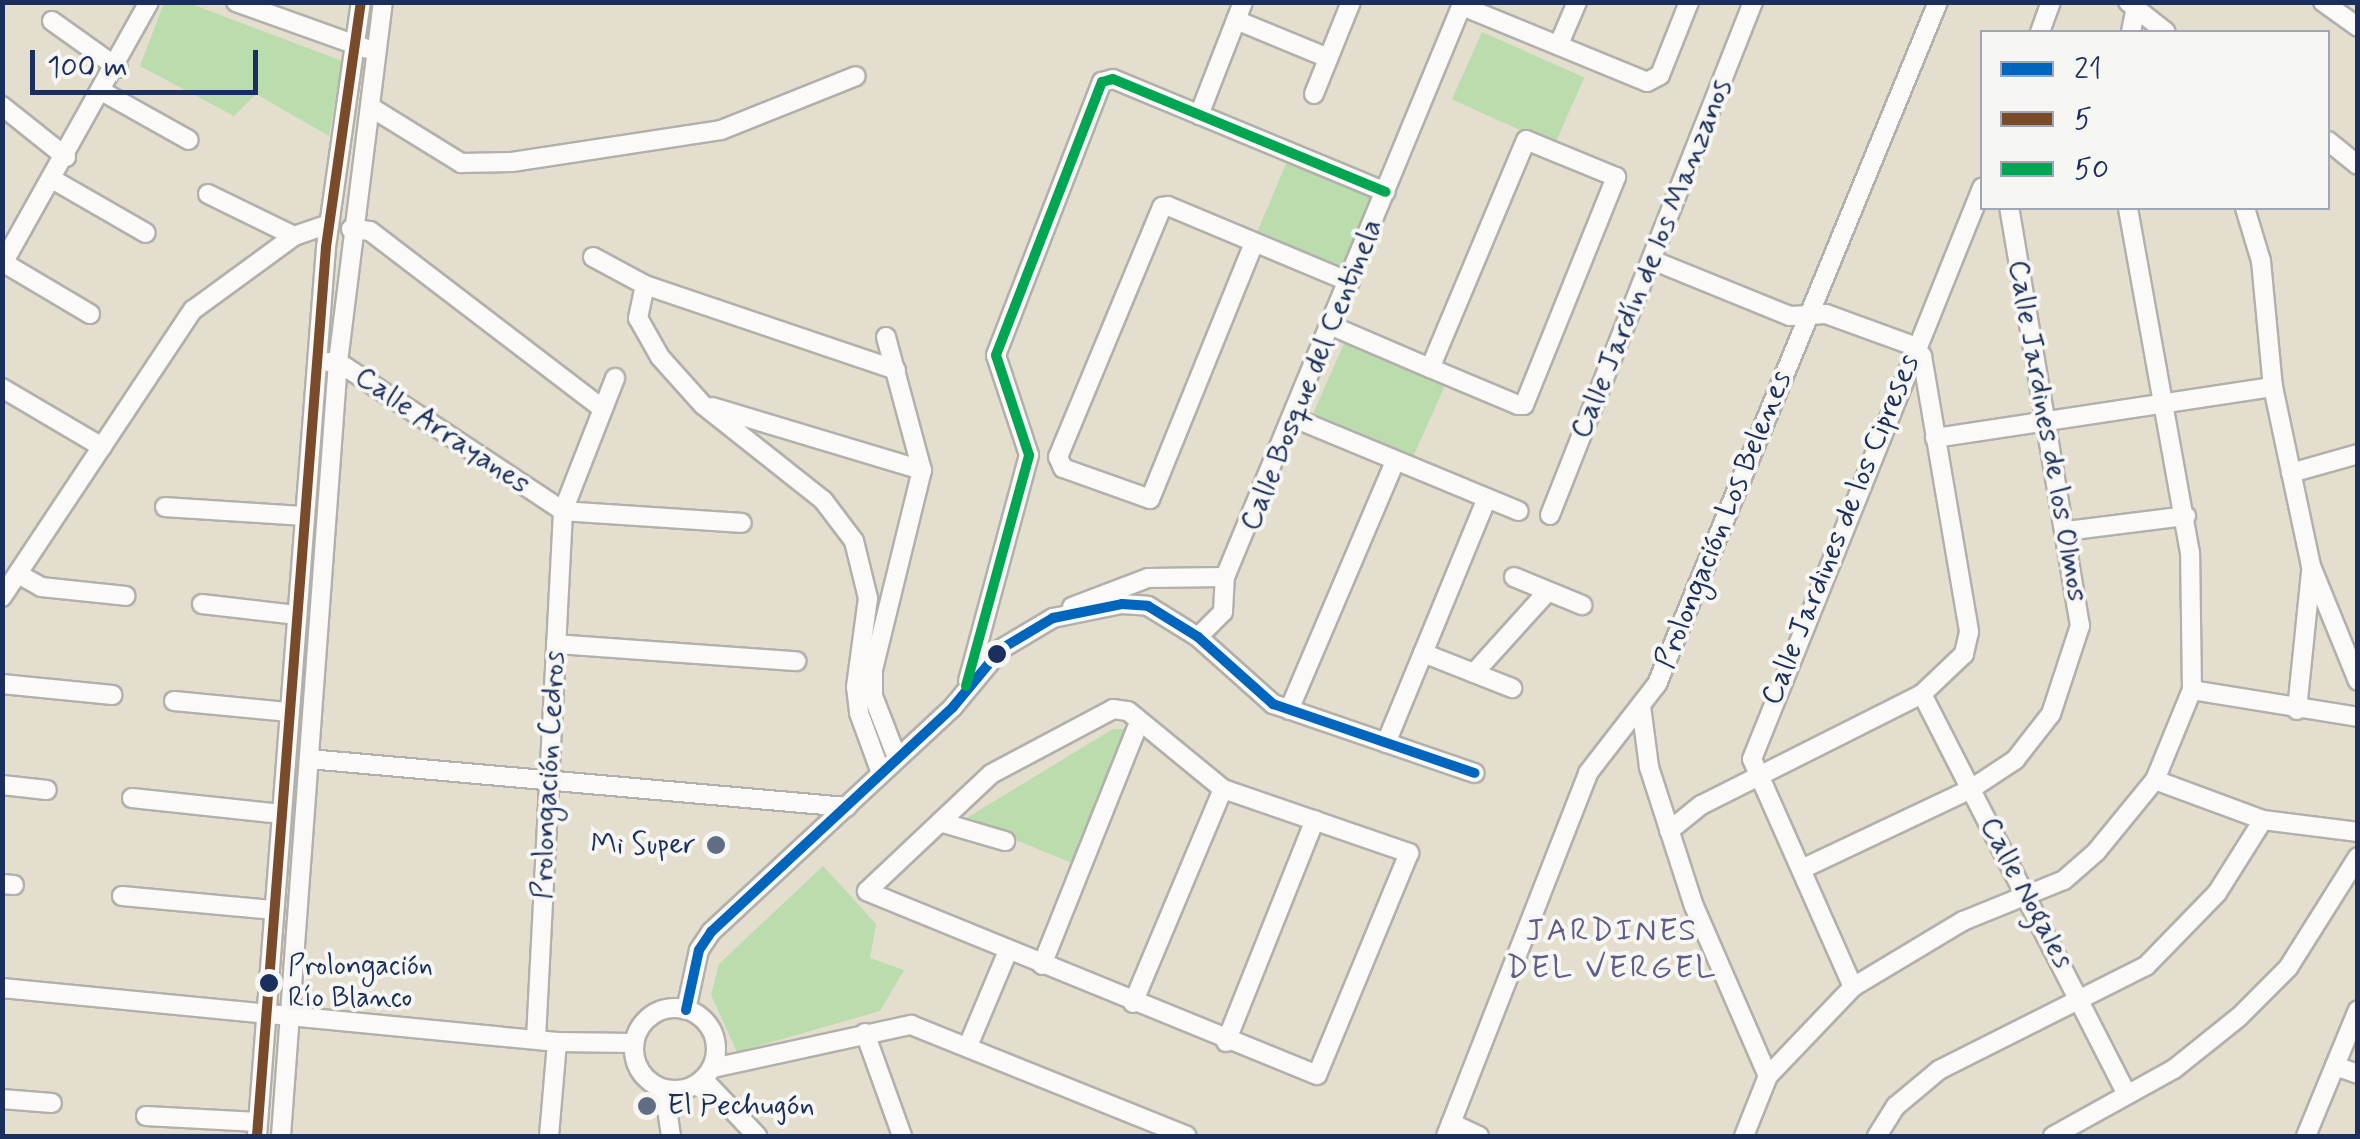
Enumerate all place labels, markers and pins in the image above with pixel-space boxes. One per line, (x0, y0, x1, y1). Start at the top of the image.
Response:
unlabelled marker (987, 644, 1007, 664)
place label: Mi Super (584, 827, 696, 863)
marker: Mi Super (705, 834, 727, 856)
place label: Prolongación Río Blanco (288, 950, 433, 1016)
marker: Prolongación Río Blanco (259, 973, 279, 993)
place label: El Pechugón (667, 1088, 814, 1124)
marker: El Pechugón (636, 1095, 658, 1117)

